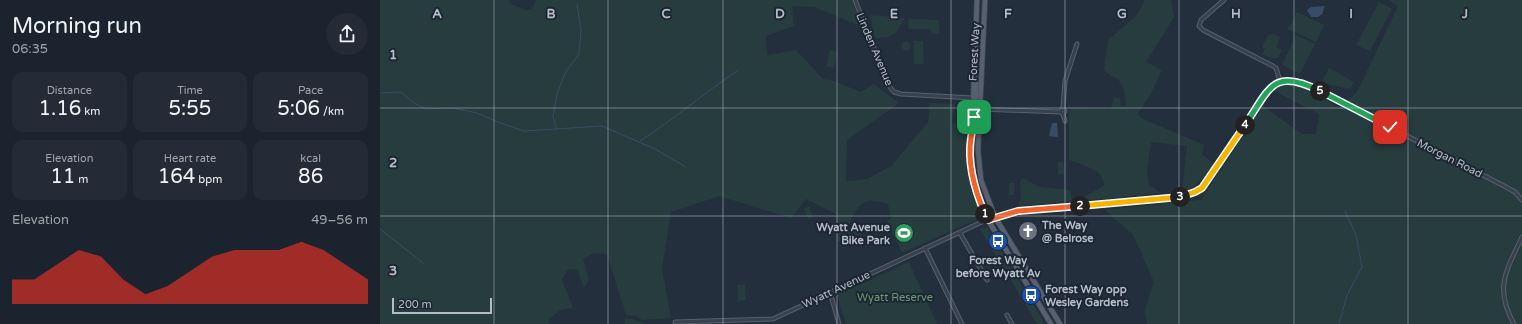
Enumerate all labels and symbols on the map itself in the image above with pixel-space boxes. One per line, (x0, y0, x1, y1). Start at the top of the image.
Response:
text: A (432, 6, 442, 22)
text: B (546, 6, 556, 22)
text: C (661, 6, 671, 22)
text: D (775, 6, 785, 22)
text: E (890, 6, 898, 22)
text: F (1004, 6, 1012, 22)
text: G (1117, 6, 1127, 22)
text: H (1231, 6, 1241, 22)
text: I (1349, 6, 1353, 22)
text: J (1461, 6, 1468, 22)
street label: Linden Avenue (853, 11, 896, 88)
street label: Forest Way (966, 23, 983, 81)
text: 1 (389, 47, 397, 63)
pin: 5 (1310, 81, 1330, 101)
pin (957, 100, 991, 134)
pin (1373, 110, 1407, 144)
pin: 4 (1235, 115, 1255, 135)
street label: Morgan Road (1415, 136, 1485, 180)
text: 2 (389, 155, 397, 171)
pin: 3 (1170, 187, 1190, 207)
pin: 2 (1070, 196, 1090, 216)
pin: 1 (975, 204, 995, 224)
place label: The Way @ Belrose (1041, 219, 1094, 245)
church icon: The Way @ Belrose (1017, 220, 1039, 242)
place label: Wyatt Avenue Bike Park (816, 221, 891, 247)
sports icon: Wyatt Avenue Bike Park (893, 222, 915, 244)
bus stop icon: Forest Way before Wyatt Av (987, 230, 1009, 252)
place label: Forest Way before Wyatt Av (956, 254, 1041, 281)
text: 3 (389, 263, 397, 279)
street label: Wyatt Avenue (800, 268, 872, 311)
place label: Forest Way opp Wesley Gardens (1045, 283, 1129, 310)
bus stop icon: Forest Way opp Wesley Gardens (1020, 284, 1042, 306)
park label: Wyatt Reserve (857, 291, 933, 304)
scale bar (392, 296, 492, 315)

